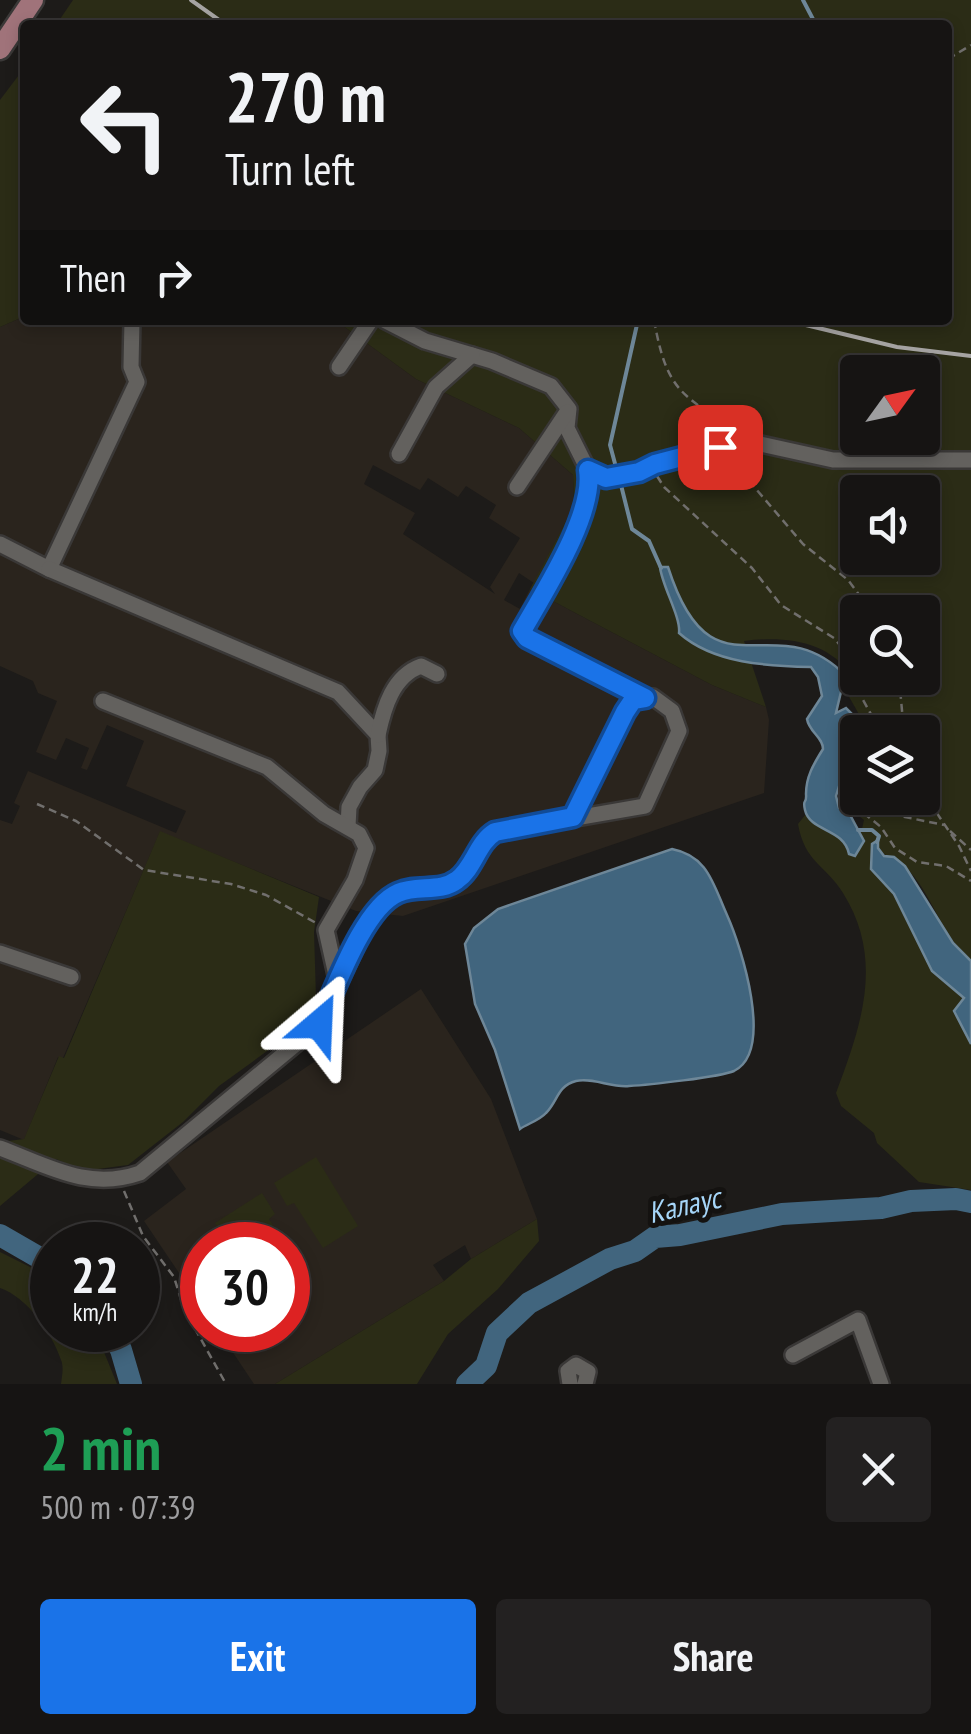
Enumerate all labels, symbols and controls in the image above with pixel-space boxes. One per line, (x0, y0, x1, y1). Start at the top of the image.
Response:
text: 270 m (225, 51, 386, 141)
icon: left (60, 60, 190, 190)
text: Turn left (225, 139, 355, 197)
icon: right (146, 250, 201, 305)
text: Then (60, 253, 126, 302)
north arrow (840, 355, 940, 455)
map controls (840, 355, 940, 815)
pin (678, 405, 763, 490)
icon: arrive (693, 420, 748, 475)
button: sound (840, 475, 940, 575)
button: search (840, 595, 940, 695)
button: layers (840, 715, 940, 815)
position arrow (267, 972, 371, 1076)
water label: Калаус (644, 1176, 727, 1231)
speed limit sign: 30 (180, 1222, 310, 1352)
text: 22 (71, 1242, 119, 1307)
text: km/h (73, 1296, 117, 1328)
text: 2 min (40, 1409, 161, 1487)
button: close (826, 1417, 931, 1522)
text: 500 m · 07:39 (40, 1486, 195, 1528)
button: Exit (40, 1599, 476, 1714)
button: Share (496, 1599, 931, 1714)

